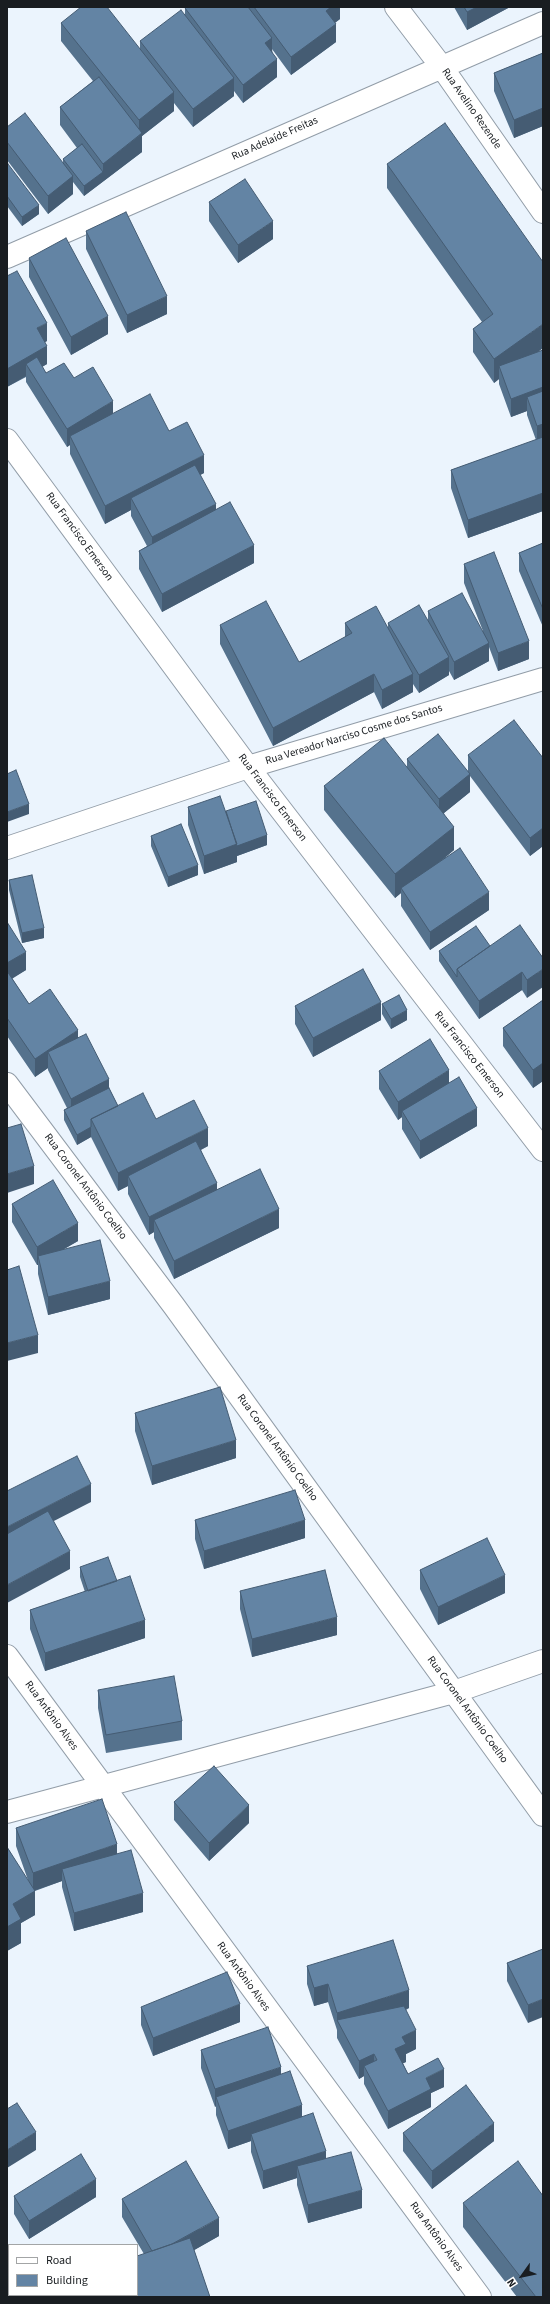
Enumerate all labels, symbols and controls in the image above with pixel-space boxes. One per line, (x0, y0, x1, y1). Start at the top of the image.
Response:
street label: Rua Avelino Rezende (438, 66, 504, 152)
street label: Rua Adelaíde Freitas (230, 114, 320, 164)
street label: Rua Francisco Emerson (42, 490, 116, 584)
street label: Rua Vereador Narciso Cosme dos Santos (264, 702, 444, 768)
street label: Rua Francisco Emerson (235, 752, 309, 844)
street label: Rua Francisco Emerson (431, 1009, 507, 1101)
street label: Rua Coronel Antônio Coelho (41, 1131, 129, 1243)
street label: Rua Coronel Antônio Coelho (234, 1392, 320, 1504)
street label: Rua Coronel Antônio Coelho (424, 1654, 510, 1766)
street label: Rua Antônio Alves (21, 1679, 81, 1753)
street label: Rua Antônio Alves (213, 1940, 273, 2014)
street label: Rua Antônio Alves (406, 2200, 466, 2274)
legend (8, 2244, 138, 2296)
text: Road (46, 2252, 72, 2269)
north arrow (502, 2256, 542, 2296)
text: Building (46, 2272, 88, 2289)
text: N (503, 2276, 520, 2290)

